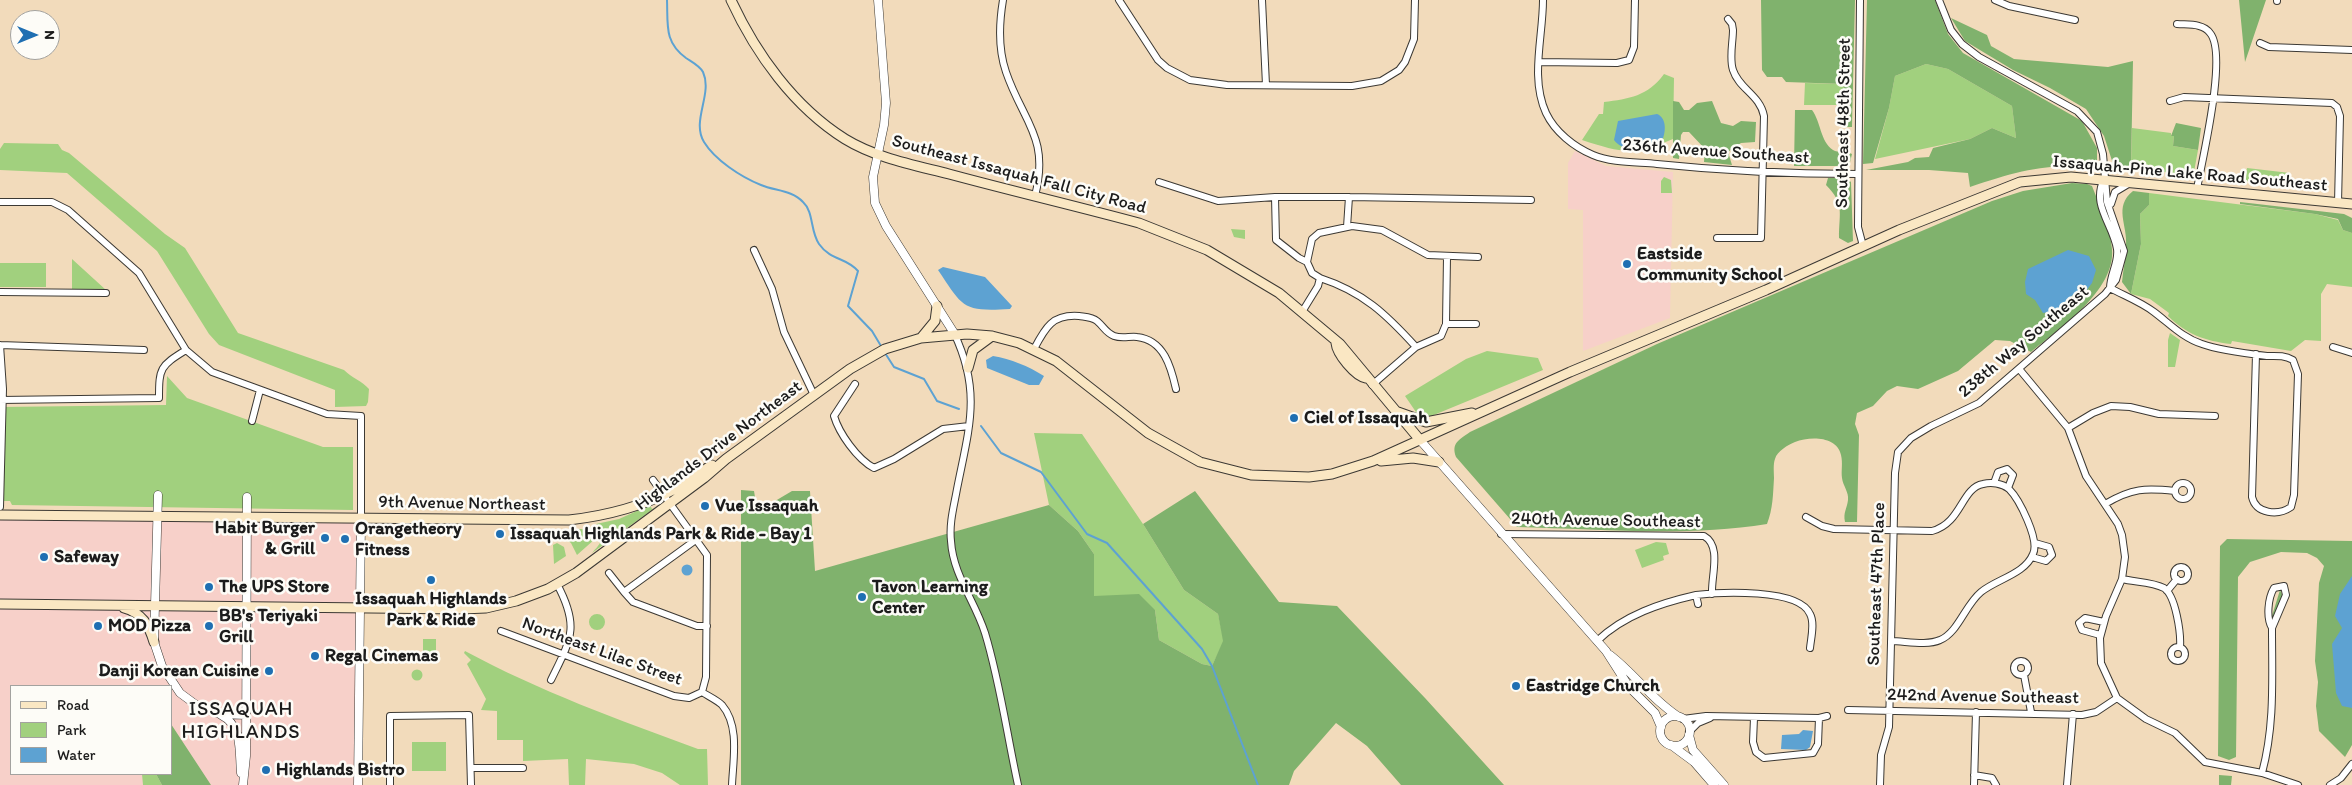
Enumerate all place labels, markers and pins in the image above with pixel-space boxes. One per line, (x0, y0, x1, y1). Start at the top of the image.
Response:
place label: Eastside Community School (1637, 243, 1782, 286)
marker: Eastside Community School (1621, 258, 1633, 270)
place label: Ciel of Issaquah (1304, 407, 1428, 429)
marker: Ciel of Issaquah (1288, 412, 1300, 424)
place label: Vue Issaquah (715, 495, 818, 517)
marker: Vue Issaquah (699, 500, 711, 512)
place label: Habit Burger & Grill (215, 517, 315, 560)
place label: Orangetheory Fitness (355, 518, 461, 560)
place label: Issaquah Highlands Park & Ride - Bay 1 (510, 523, 812, 545)
marker: Issaquah Highlands Park & Ride - Bay 1 (494, 528, 506, 540)
marker: Habit Burger & Grill (319, 532, 331, 544)
marker: Orangetheory Fitness (339, 533, 351, 545)
place label: Safeway (54, 546, 119, 568)
marker: Safeway (38, 551, 50, 563)
marker: Issaquah Highlands Park & Ride (425, 574, 437, 586)
place label: The UPS Store (219, 576, 329, 598)
place label: Tavon Learning Center (872, 576, 988, 618)
marker: The UPS Store (203, 581, 215, 593)
place label: Issaquah Highlands Park & Ride (355, 588, 507, 630)
marker: Tavon Learning Center (856, 591, 868, 603)
place label: BB's Teriyaki Grill (219, 605, 318, 648)
place label: MOD Pizza (108, 615, 191, 637)
marker: MOD Pizza (92, 620, 104, 632)
marker: BB's Teriyaki Grill (203, 620, 215, 632)
place label: Regal Cinemas (325, 645, 438, 667)
marker: Regal Cinemas (309, 650, 321, 662)
place label: Danji Korean Cuisine (98, 660, 259, 682)
marker: Danji Korean Cuisine (263, 665, 275, 677)
place label: Eastridge Church (1526, 675, 1660, 697)
marker: Eastridge Church (1510, 680, 1522, 692)
place label: Highlands Bistro (276, 759, 405, 781)
marker: Highlands Bistro (260, 764, 272, 776)

